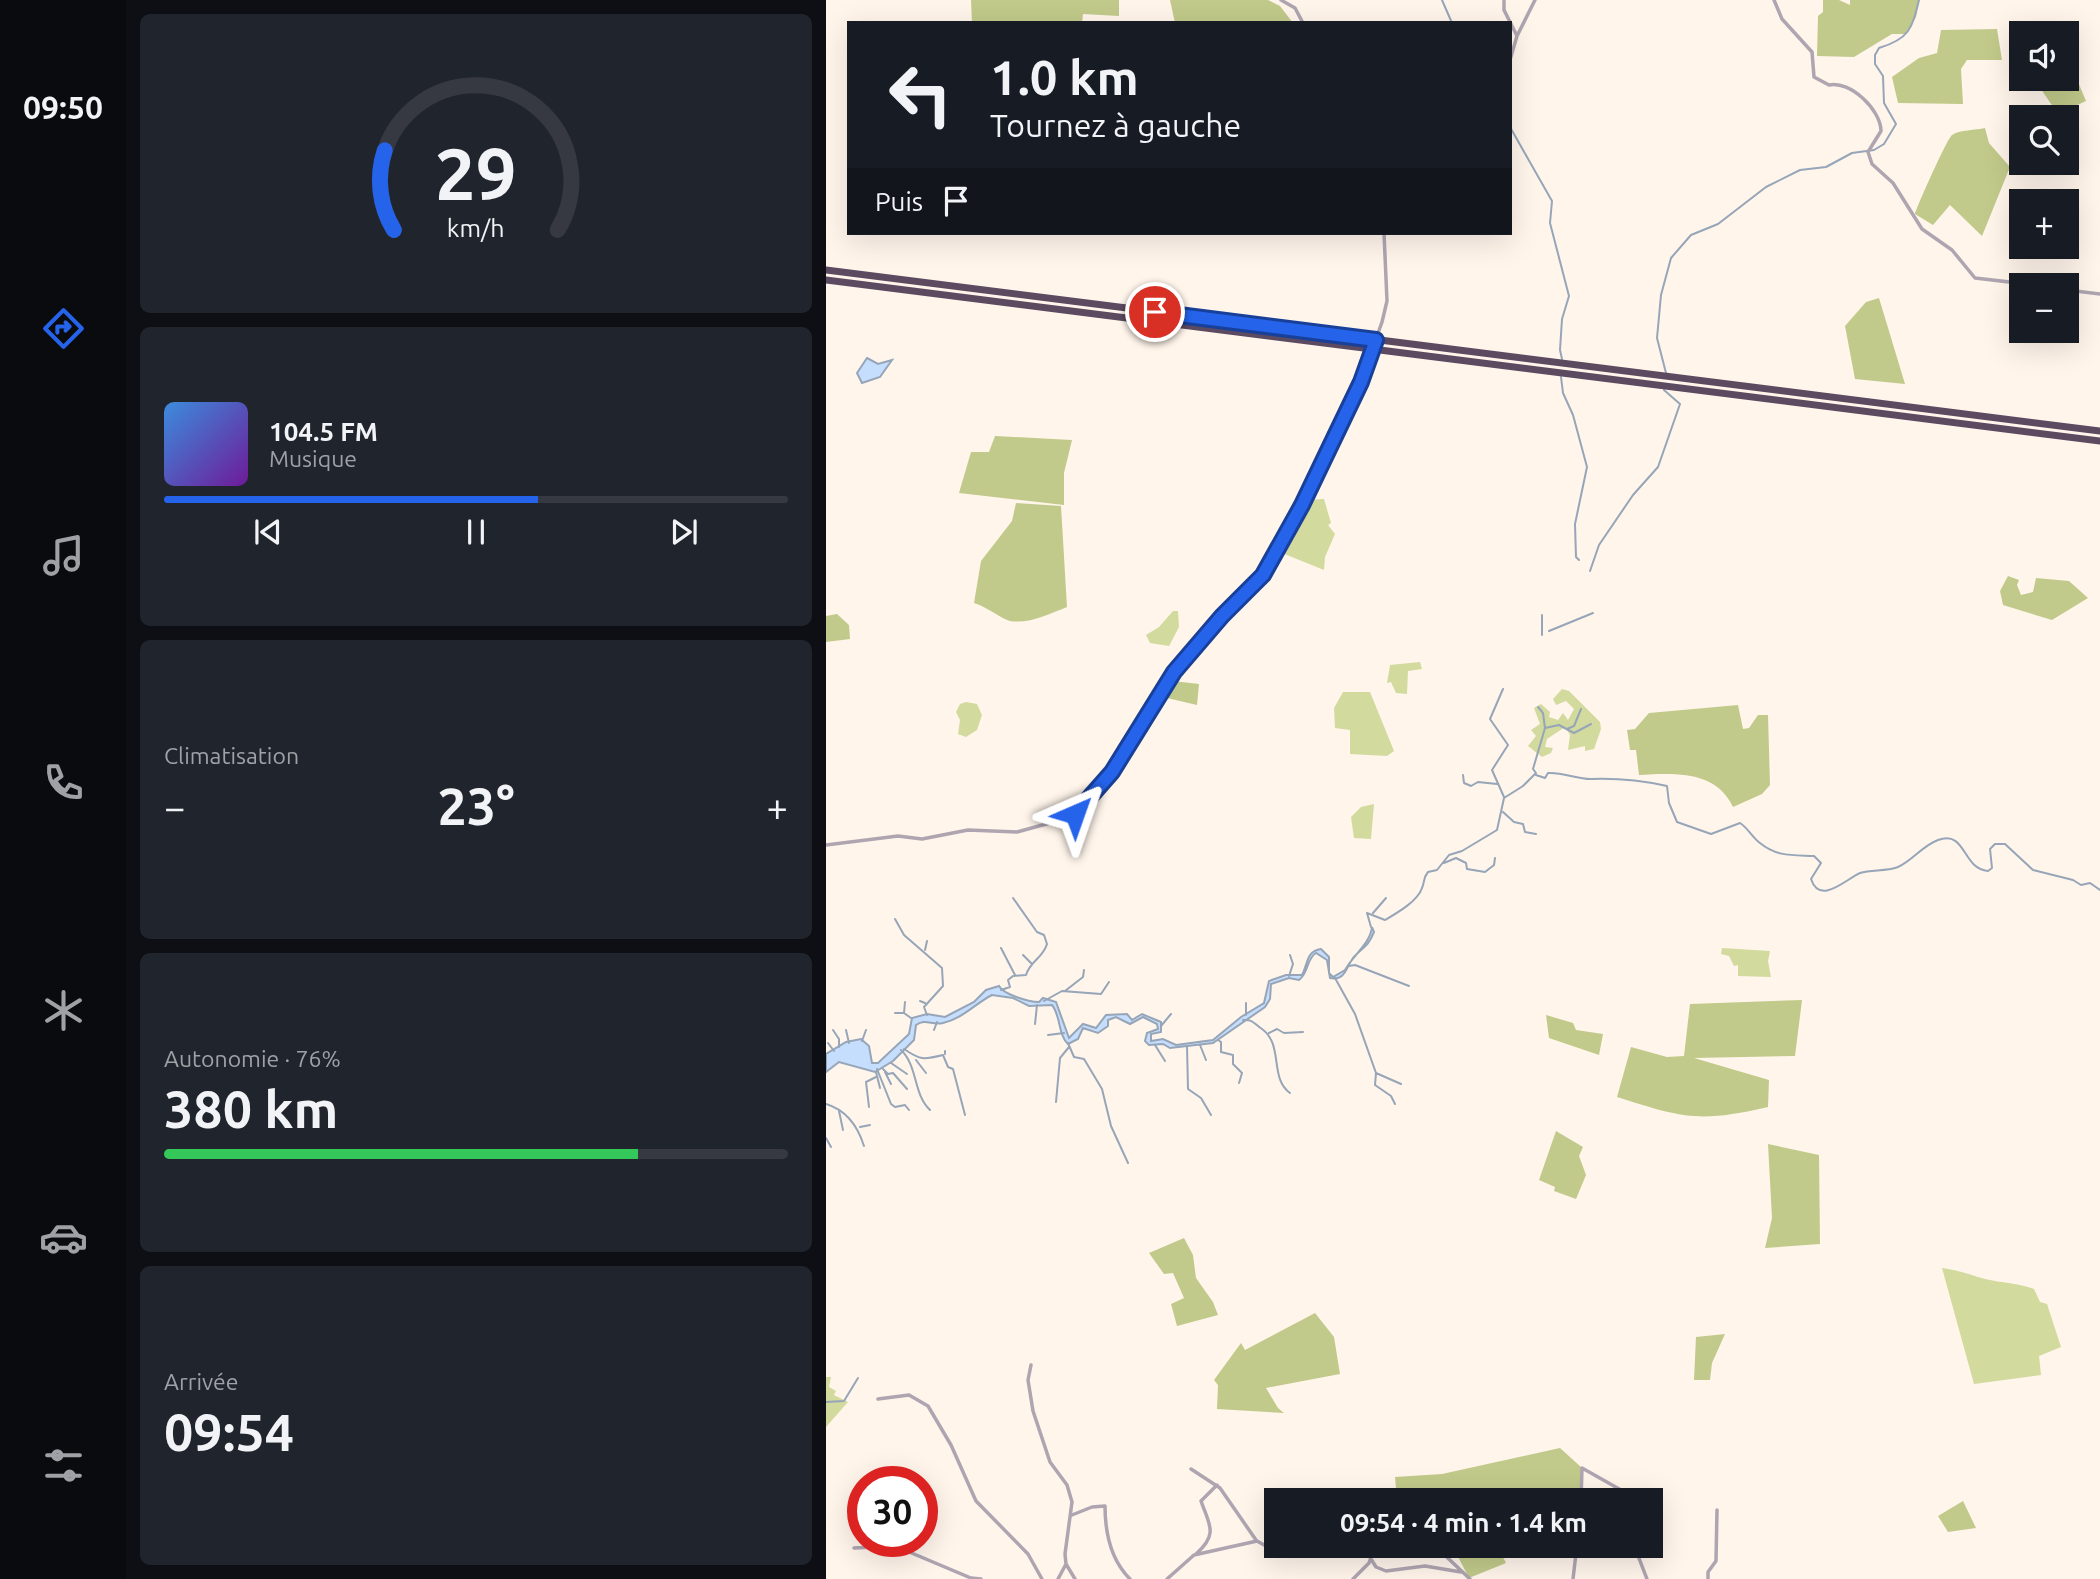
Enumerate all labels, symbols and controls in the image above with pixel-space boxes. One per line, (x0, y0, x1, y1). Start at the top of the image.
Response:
map controls (2009, 21, 2079, 343)
button: sound (2009, 21, 2079, 91)
icon: left (875, 49, 966, 140)
text: 1.0 km (990, 49, 1139, 104)
text: 09:50 (23, 89, 103, 125)
button: search (2009, 105, 2079, 175)
text: Tournez à gauche (990, 107, 1241, 143)
text: 29 (435, 132, 517, 214)
icon: arrive (937, 182, 975, 220)
text: Puis (875, 187, 923, 216)
button: + (2009, 189, 2079, 259)
text: km/h (447, 213, 505, 241)
button: − (2009, 273, 2079, 343)
pin (1125, 282, 1185, 342)
icon: arrive (1136, 293, 1174, 331)
icon: directions (39, 304, 88, 353)
text: 104.5 FM (269, 417, 378, 446)
text: Musique (269, 446, 357, 471)
icon: previous (249, 513, 287, 551)
icon: pause (457, 513, 495, 551)
icon: next (665, 513, 703, 551)
icon: music (39, 531, 88, 580)
text: Climatisation (164, 743, 299, 768)
icon: phone (39, 758, 88, 807)
text: 23° (437, 777, 515, 835)
position arrow (1038, 777, 1112, 851)
text: − (164, 786, 185, 828)
text: + (767, 786, 788, 828)
icon: climate (39, 986, 88, 1035)
text: Autonomie · 76% (164, 1046, 341, 1071)
text: 380 km (164, 1080, 338, 1138)
icon: car (39, 1213, 88, 1262)
text: Arrivée (164, 1369, 239, 1394)
text: 09:54 (164, 1403, 294, 1461)
icon: filters (39, 1441, 88, 1490)
speed limit sign: 30 (847, 1466, 938, 1557)
text: 09:54 · 4 min · 1.4 km (1340, 1508, 1587, 1537)

